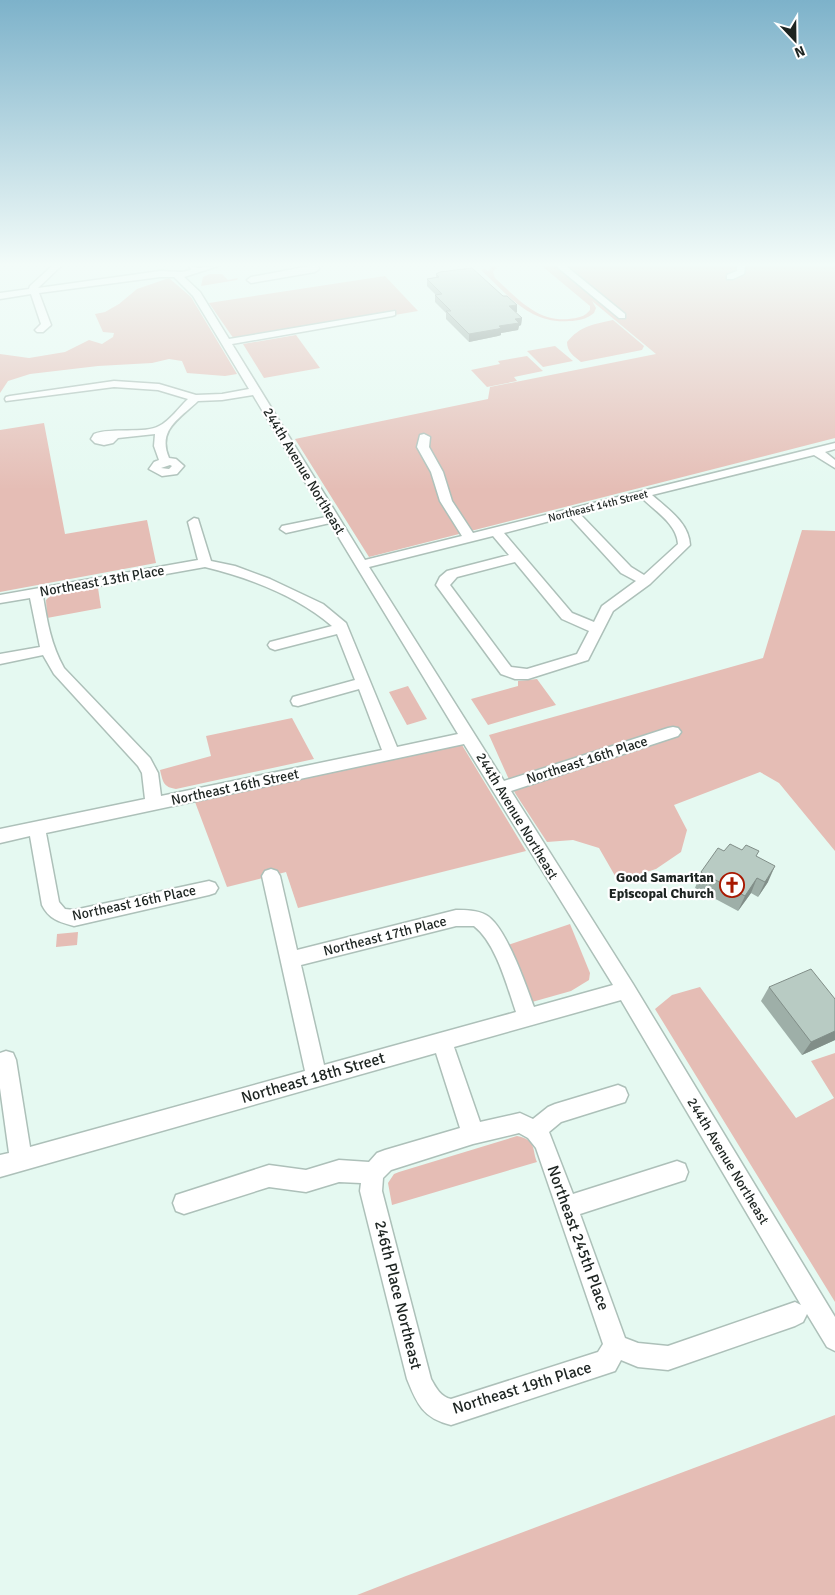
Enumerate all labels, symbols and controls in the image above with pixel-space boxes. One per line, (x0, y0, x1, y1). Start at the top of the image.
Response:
north arrow (770, 15, 820, 65)
text: N (792, 42, 807, 61)
street label: 244th Avenue Northeast (259, 404, 349, 538)
street label: Northeast 14th Street (547, 487, 649, 525)
street label: Northeast 13th Place (38, 562, 166, 600)
street label: Northeast 16th Place (524, 732, 650, 788)
street label: 244th Avenue Northeast (472, 749, 562, 883)
street label: Northeast 16th Street (170, 765, 301, 809)
place label: Good Samaritan Episcopal Church (609, 869, 714, 902)
church icon: Good Samaritan Episcopal Church (719, 872, 745, 898)
street label: Northeast 16th Place (70, 882, 198, 924)
street label: Northeast 17th Place (322, 912, 448, 960)
street label: Northeast 18th Street (239, 1048, 388, 1108)
street label: 244th Avenue Northeast (683, 1094, 773, 1228)
street label: Northeast 245th Place (542, 1163, 614, 1313)
street label: 246th Place Northeast (370, 1218, 426, 1372)
street label: Northeast 19th Place (450, 1357, 594, 1419)

